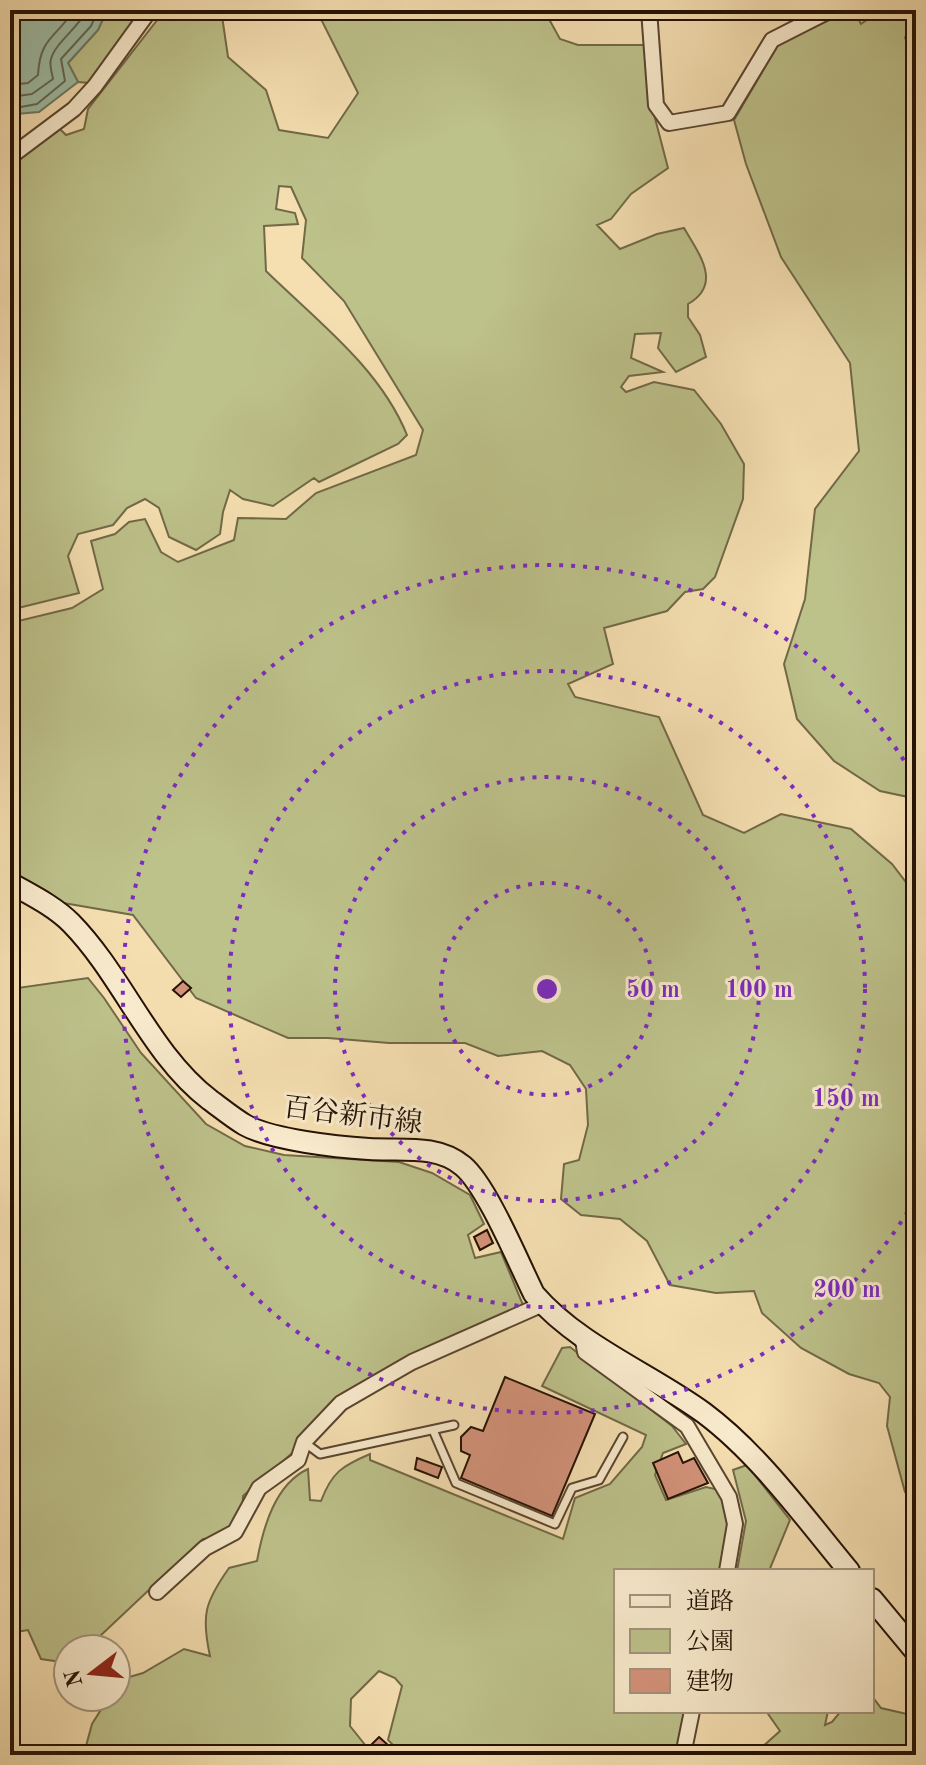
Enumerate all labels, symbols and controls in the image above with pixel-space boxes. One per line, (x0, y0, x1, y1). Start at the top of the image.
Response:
centre of rings (533, 975, 561, 1003)
text: 50 m (626, 978, 680, 1003)
text: 100 m (725, 979, 793, 1003)
text: 150 m (812, 1087, 880, 1112)
street label: 百谷新市線 (281, 1092, 424, 1139)
text: 200 m (813, 1279, 881, 1303)
legend (614, 1569, 874, 1713)
text: 道路 (686, 1588, 734, 1615)
text: 公園 (686, 1629, 734, 1655)
north arrow (52, 1633, 132, 1713)
text: N (62, 1667, 88, 1689)
text: 建物 (686, 1668, 734, 1695)

